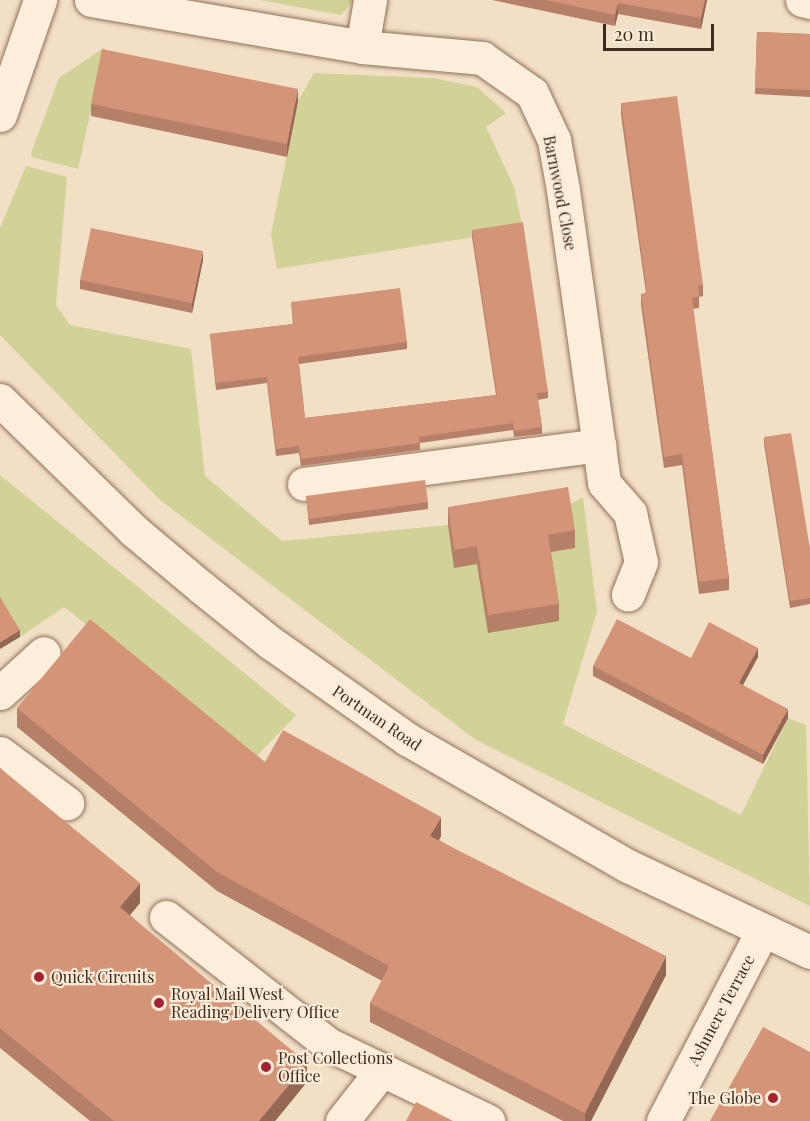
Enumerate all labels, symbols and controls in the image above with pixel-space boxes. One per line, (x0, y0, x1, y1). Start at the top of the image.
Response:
scale bar (606, 12, 717, 50)
text: 20 m (614, 22, 654, 46)
street label: Barnwood Close (539, 134, 581, 252)
street label: Portman Road (329, 681, 425, 755)
street label: Ashmere Terrace (684, 951, 758, 1069)
place label: Quick Circuits (51, 967, 154, 987)
marker: Quick Circuits (32, 970, 46, 984)
place label: Royal Mail West Reading Delivery Office (171, 984, 340, 1022)
marker: Royal Mail West Reading Delivery Office (152, 996, 166, 1010)
place label: Post Collections Office (278, 1048, 393, 1086)
marker: Post Collections Office (259, 1060, 273, 1074)
place label: The Globe (688, 1088, 761, 1108)
marker: The Globe (766, 1091, 780, 1105)

